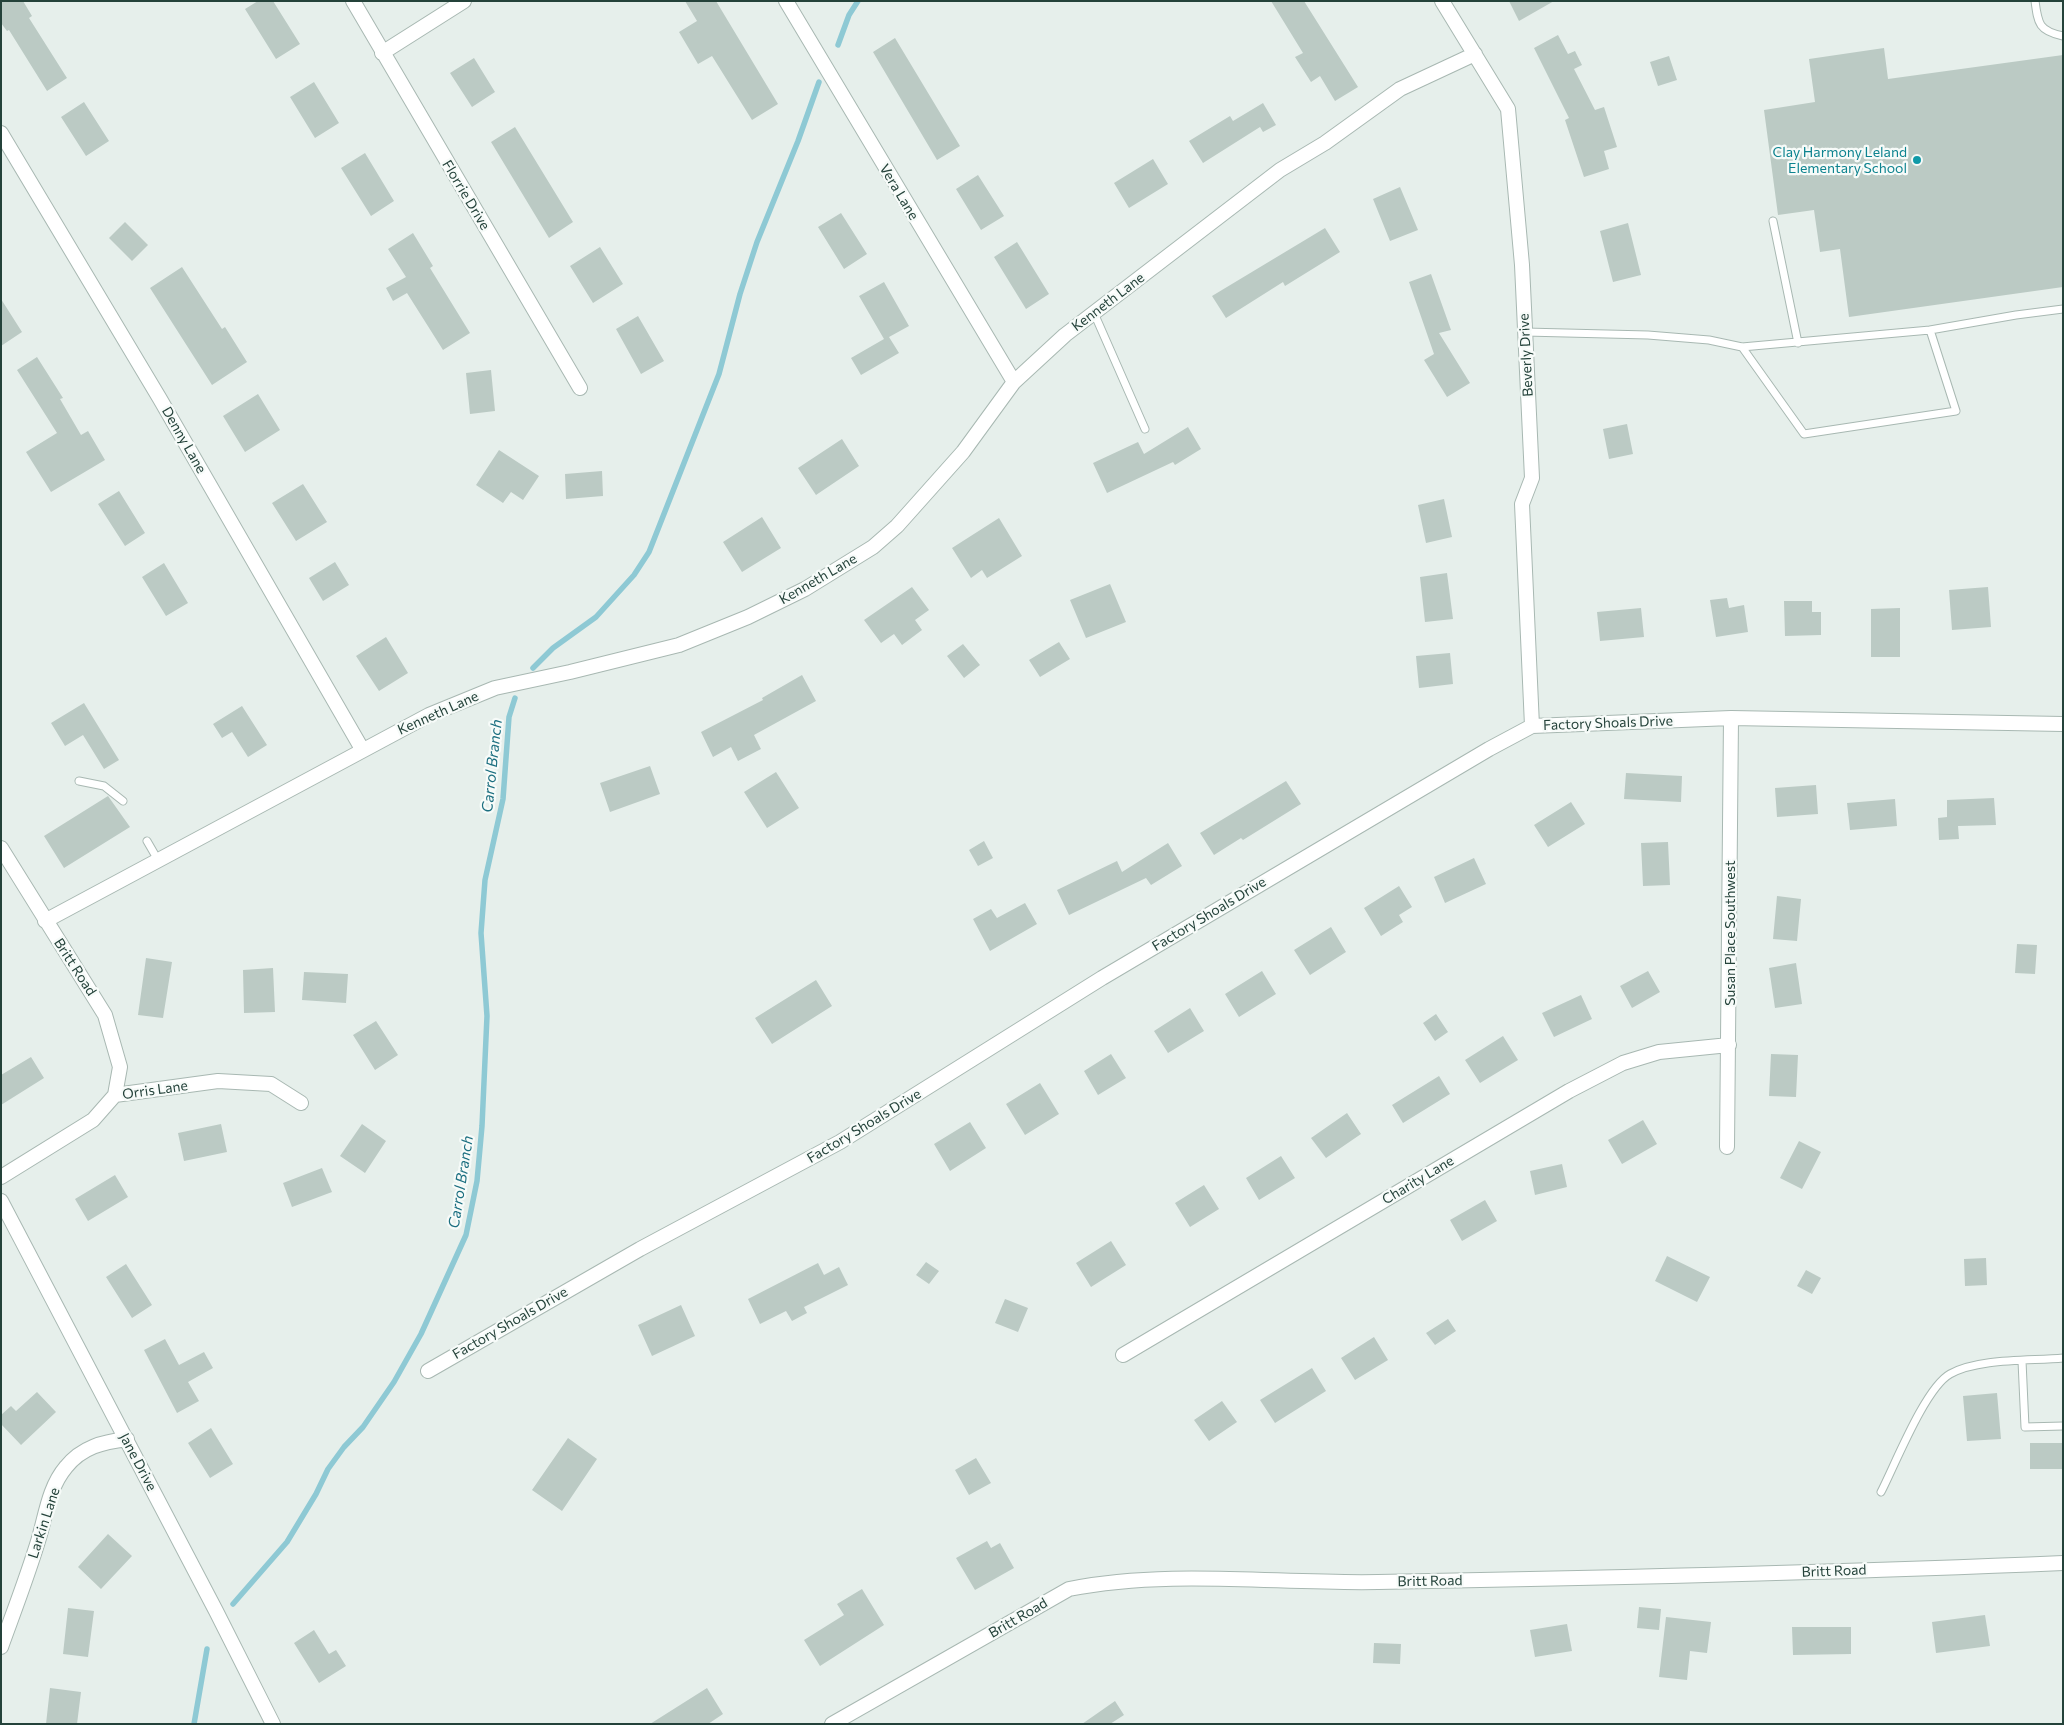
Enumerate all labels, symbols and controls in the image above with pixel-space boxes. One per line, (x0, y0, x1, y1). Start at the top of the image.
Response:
place label: Clay Harmony Leland Elementary School (1773, 144, 1907, 176)
marker: Clay Harmony Leland Elementary School (1911, 154, 1923, 166)
street label: Florrie Drive (439, 157, 493, 233)
street label: Vera Lane (876, 161, 922, 223)
street label: Kenneth Lane (1068, 269, 1148, 335)
street label: Beverly Drive (1515, 313, 1537, 397)
street label: Denny Lane (158, 404, 210, 476)
street label: Kenneth Lane (776, 550, 860, 608)
street label: Kenneth Lane (395, 688, 481, 738)
street label: Factory Shoals Drive (1543, 712, 1673, 734)
water label: Carrol Branch (478, 719, 506, 813)
street label: Susan Place Southwest (1722, 860, 1738, 1006)
street label: Factory Shoals Drive (1149, 873, 1269, 955)
street label: Britt Road (50, 935, 100, 999)
street label: Orris Lane (121, 1077, 189, 1103)
street label: Factory Shoals Drive (804, 1085, 924, 1167)
water label: Carrol Branch (445, 1134, 477, 1230)
street label: Charity Lane (1379, 1152, 1457, 1208)
street label: Factory Shoals Drive (450, 1283, 570, 1363)
street label: Jane Drive (116, 1430, 160, 1494)
street label: Larkin Lane (25, 1485, 63, 1561)
street label: Britt Road (1801, 1561, 1867, 1581)
street label: Britt Road (1397, 1572, 1463, 1590)
street label: Britt Road (986, 1594, 1050, 1642)

